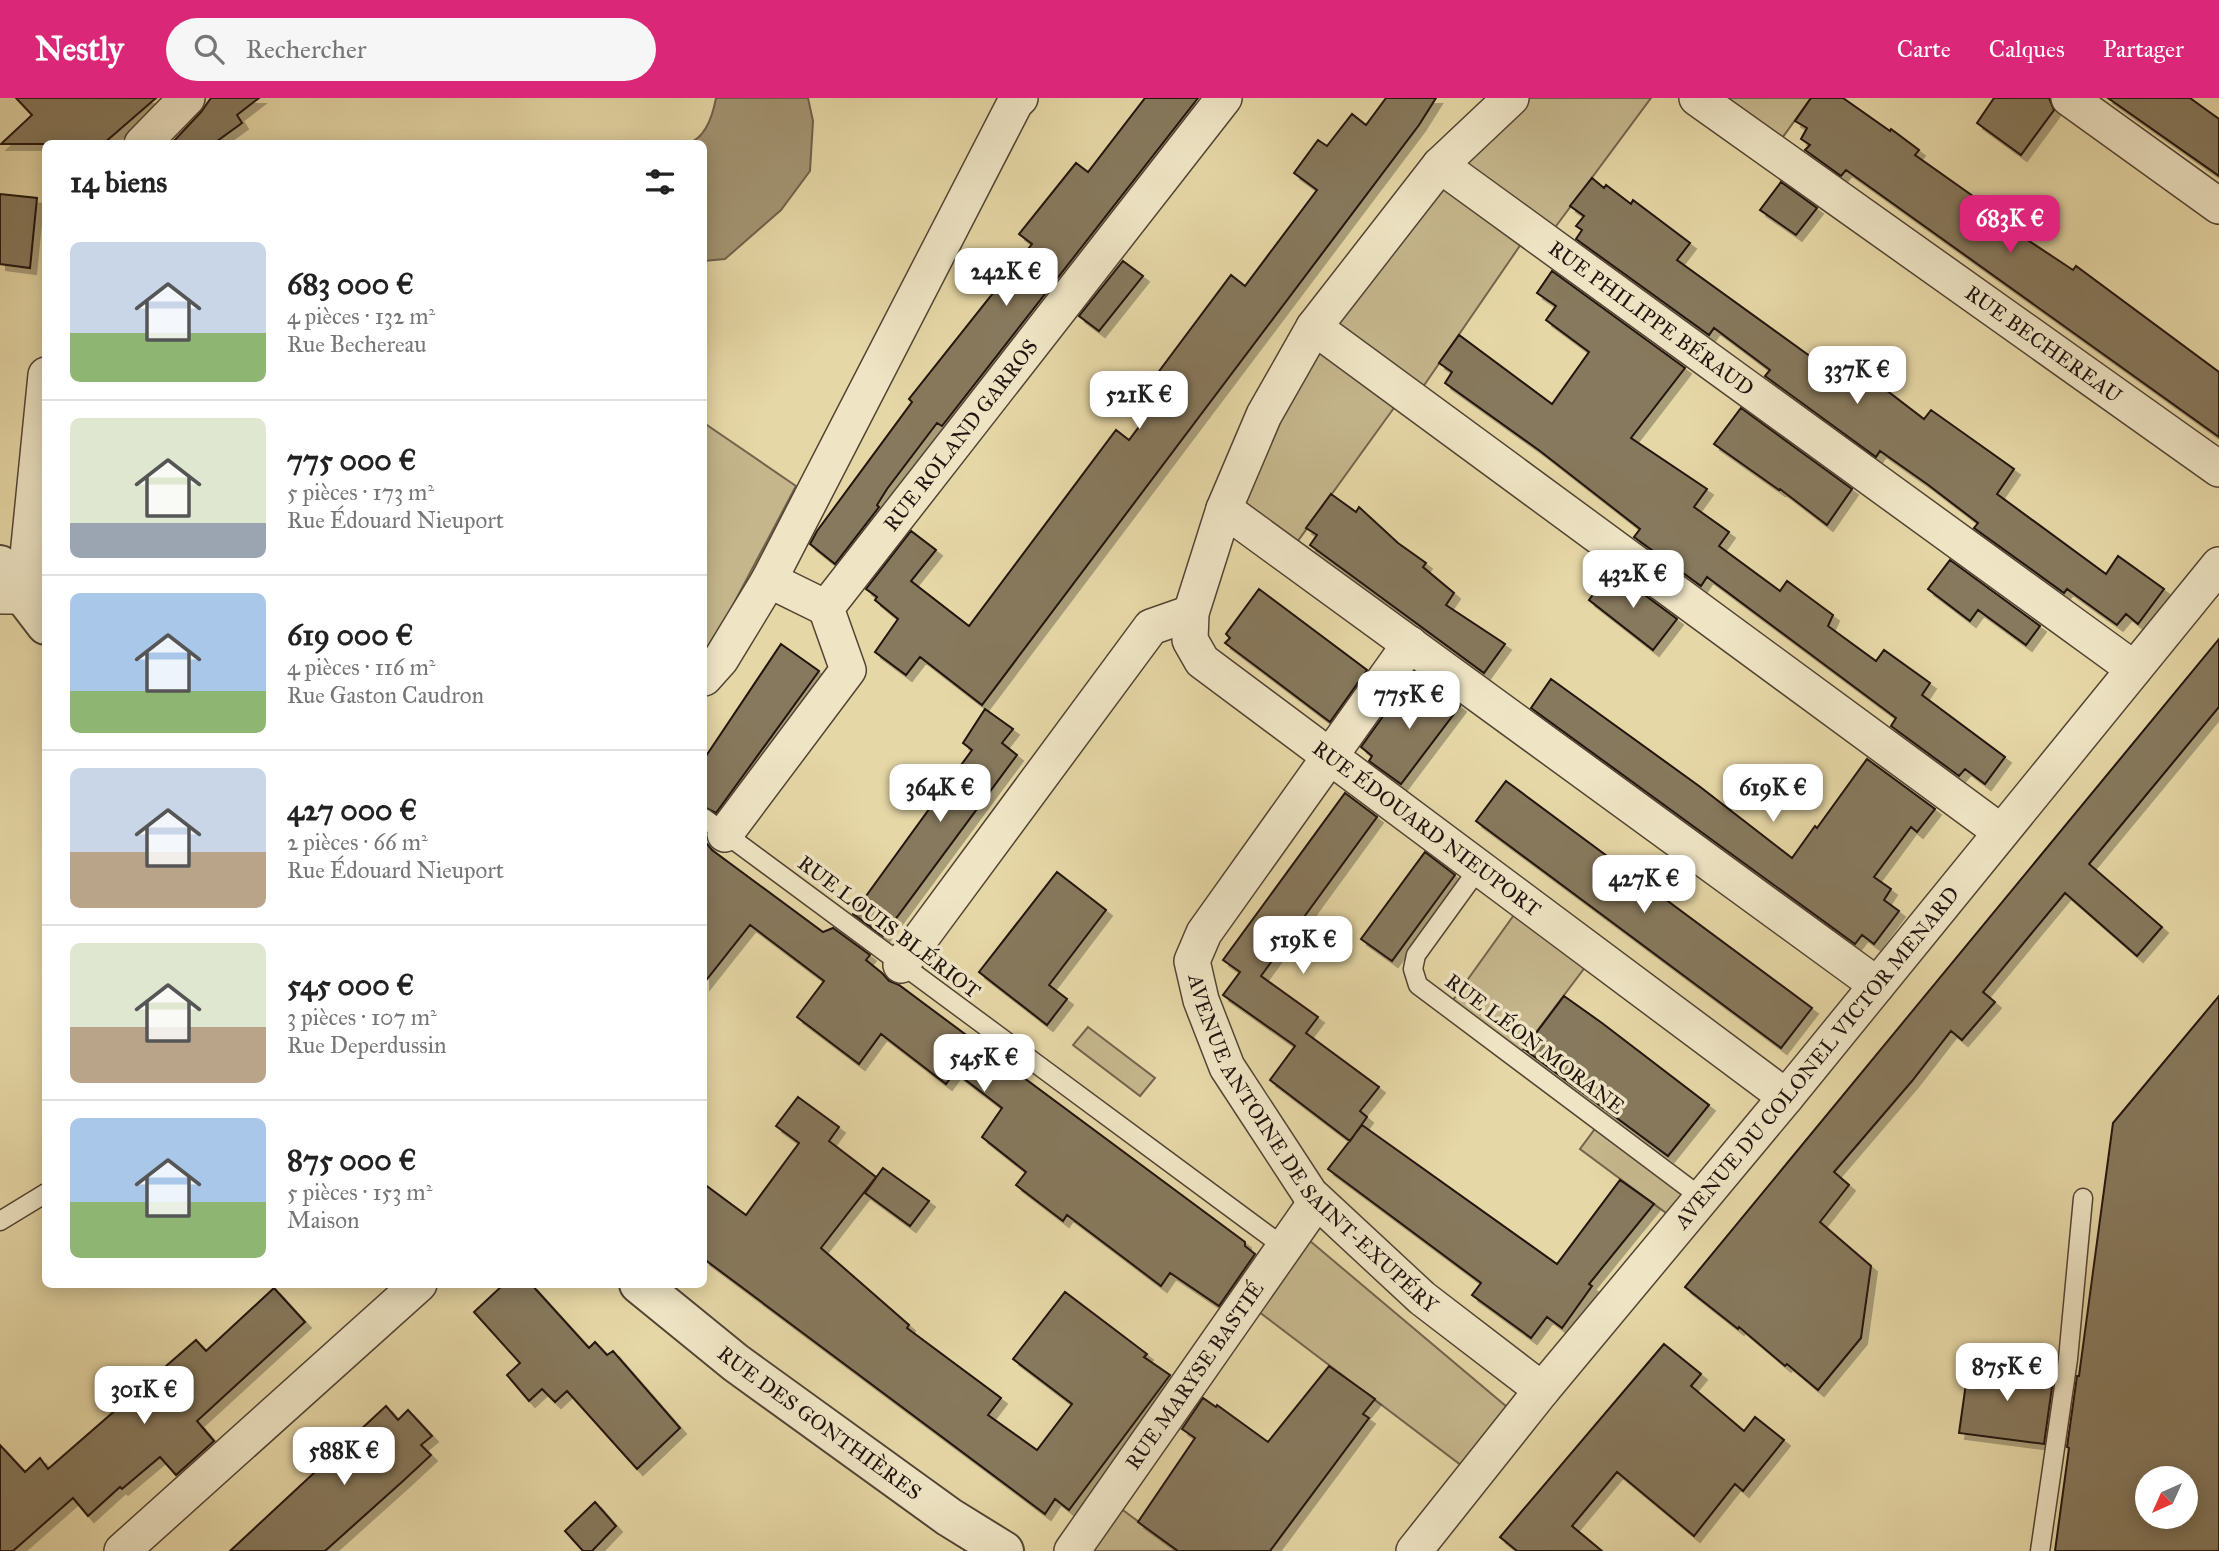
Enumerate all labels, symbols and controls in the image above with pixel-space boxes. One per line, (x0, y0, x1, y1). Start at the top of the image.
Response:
search box (166, 18, 656, 81)
text: Nestly (35, 29, 124, 69)
icon: search (190, 30, 228, 68)
text: Rechercher (246, 33, 367, 65)
text: Carte (1897, 34, 1951, 64)
text: Calques (1989, 34, 2065, 64)
text: Partager (2103, 34, 2184, 64)
icon: filters (641, 163, 679, 201)
text: 14 biens (70, 164, 167, 200)
pin: 683K € (1953, 195, 2067, 255)
text: 683K € (1976, 204, 2044, 232)
street label: RUE PHILIPPE BÉRAUD (1543, 235, 1759, 402)
pin: 242K € (949, 248, 1063, 308)
text: 242K € (971, 257, 1041, 285)
text: 683 000 € (287, 266, 414, 302)
icon: home (126, 270, 210, 354)
street label: RUE BECHEREAU (1960, 280, 2127, 409)
text: 4 pièces · 132 m² (287, 302, 435, 330)
text: Rue Bechereau (287, 330, 427, 358)
street label: RUE ROLAND GARROS (878, 334, 1044, 536)
pin: 337K € (1800, 346, 1914, 406)
text: 337K € (1824, 355, 1890, 383)
pin: 521K € (1082, 372, 1196, 431)
text: 521K € (1106, 380, 1172, 408)
text: 775 000 € (287, 442, 416, 478)
icon: home (126, 446, 210, 530)
text: 5 pièces · 173 m² (287, 478, 434, 506)
text: Rue Édouard Nieuport (287, 506, 504, 534)
pin: 432K € (1576, 550, 1690, 610)
text: 432K € (1599, 559, 1667, 587)
text: 619 000 € (287, 617, 413, 653)
icon: home (126, 621, 210, 705)
text: 4 pièces · 116 m² (287, 653, 436, 681)
pin: 775K € (1352, 672, 1466, 731)
text: 775K € (1374, 680, 1444, 708)
text: Rue Gaston Caudron (287, 681, 484, 709)
street label: RUE ÉDOUARD NIEUPORT (1307, 735, 1546, 923)
pin: 364K € (883, 764, 997, 824)
pin: 619K € (1716, 764, 1830, 824)
text: 364K € (905, 773, 975, 801)
text: 619K € (1739, 773, 1807, 801)
text: 427 000 € (287, 792, 417, 828)
icon: home (126, 796, 210, 880)
text: 2 pièces · 66 m² (287, 828, 428, 856)
street label: RUE LOUIS BLÉRIOT (793, 849, 986, 1004)
text: Rue Édouard Nieuport (287, 856, 504, 884)
pin: 427K € (1587, 856, 1701, 915)
text: 427K € (1608, 864, 1680, 892)
street label: AVENUE DU COLONEL VICTOR MENARD (1668, 881, 1965, 1235)
pin: 519K € (1246, 916, 1360, 976)
text: 519K € (1269, 925, 1337, 953)
text: 545 000 € (287, 967, 414, 1003)
street label: RUE LÉON MORANE (1440, 967, 1630, 1120)
icon: home (126, 971, 210, 1055)
street label: AVENUE ANTOINE DE SAINT-EXUPÉRY (1182, 971, 1444, 1319)
text: 3 pièces · 107 m² (287, 1003, 437, 1031)
text: Rue Deperdussin (287, 1031, 446, 1059)
pin: 545K € (927, 1034, 1041, 1094)
text: 545K € (950, 1043, 1018, 1071)
text: 875 000 € (287, 1142, 416, 1178)
icon: home (126, 1146, 210, 1230)
text: 5 pièces · 153 m² (287, 1178, 432, 1206)
text: Maison (287, 1206, 359, 1234)
street label: RUE MARYSE BASTIÉ (1120, 1276, 1269, 1475)
street label: RUE DES GONTHIÈRES (712, 1340, 927, 1506)
pin: 875K € (1950, 1344, 2064, 1403)
text: 875K € (1972, 1352, 2042, 1380)
pin: 301K € (87, 1366, 201, 1426)
text: 301K € (111, 1375, 177, 1403)
pin: 588K € (287, 1428, 401, 1487)
text: 588K € (309, 1436, 379, 1464)
north arrow (2135, 1466, 2198, 1530)
map controls (2135, 1466, 2198, 1529)

